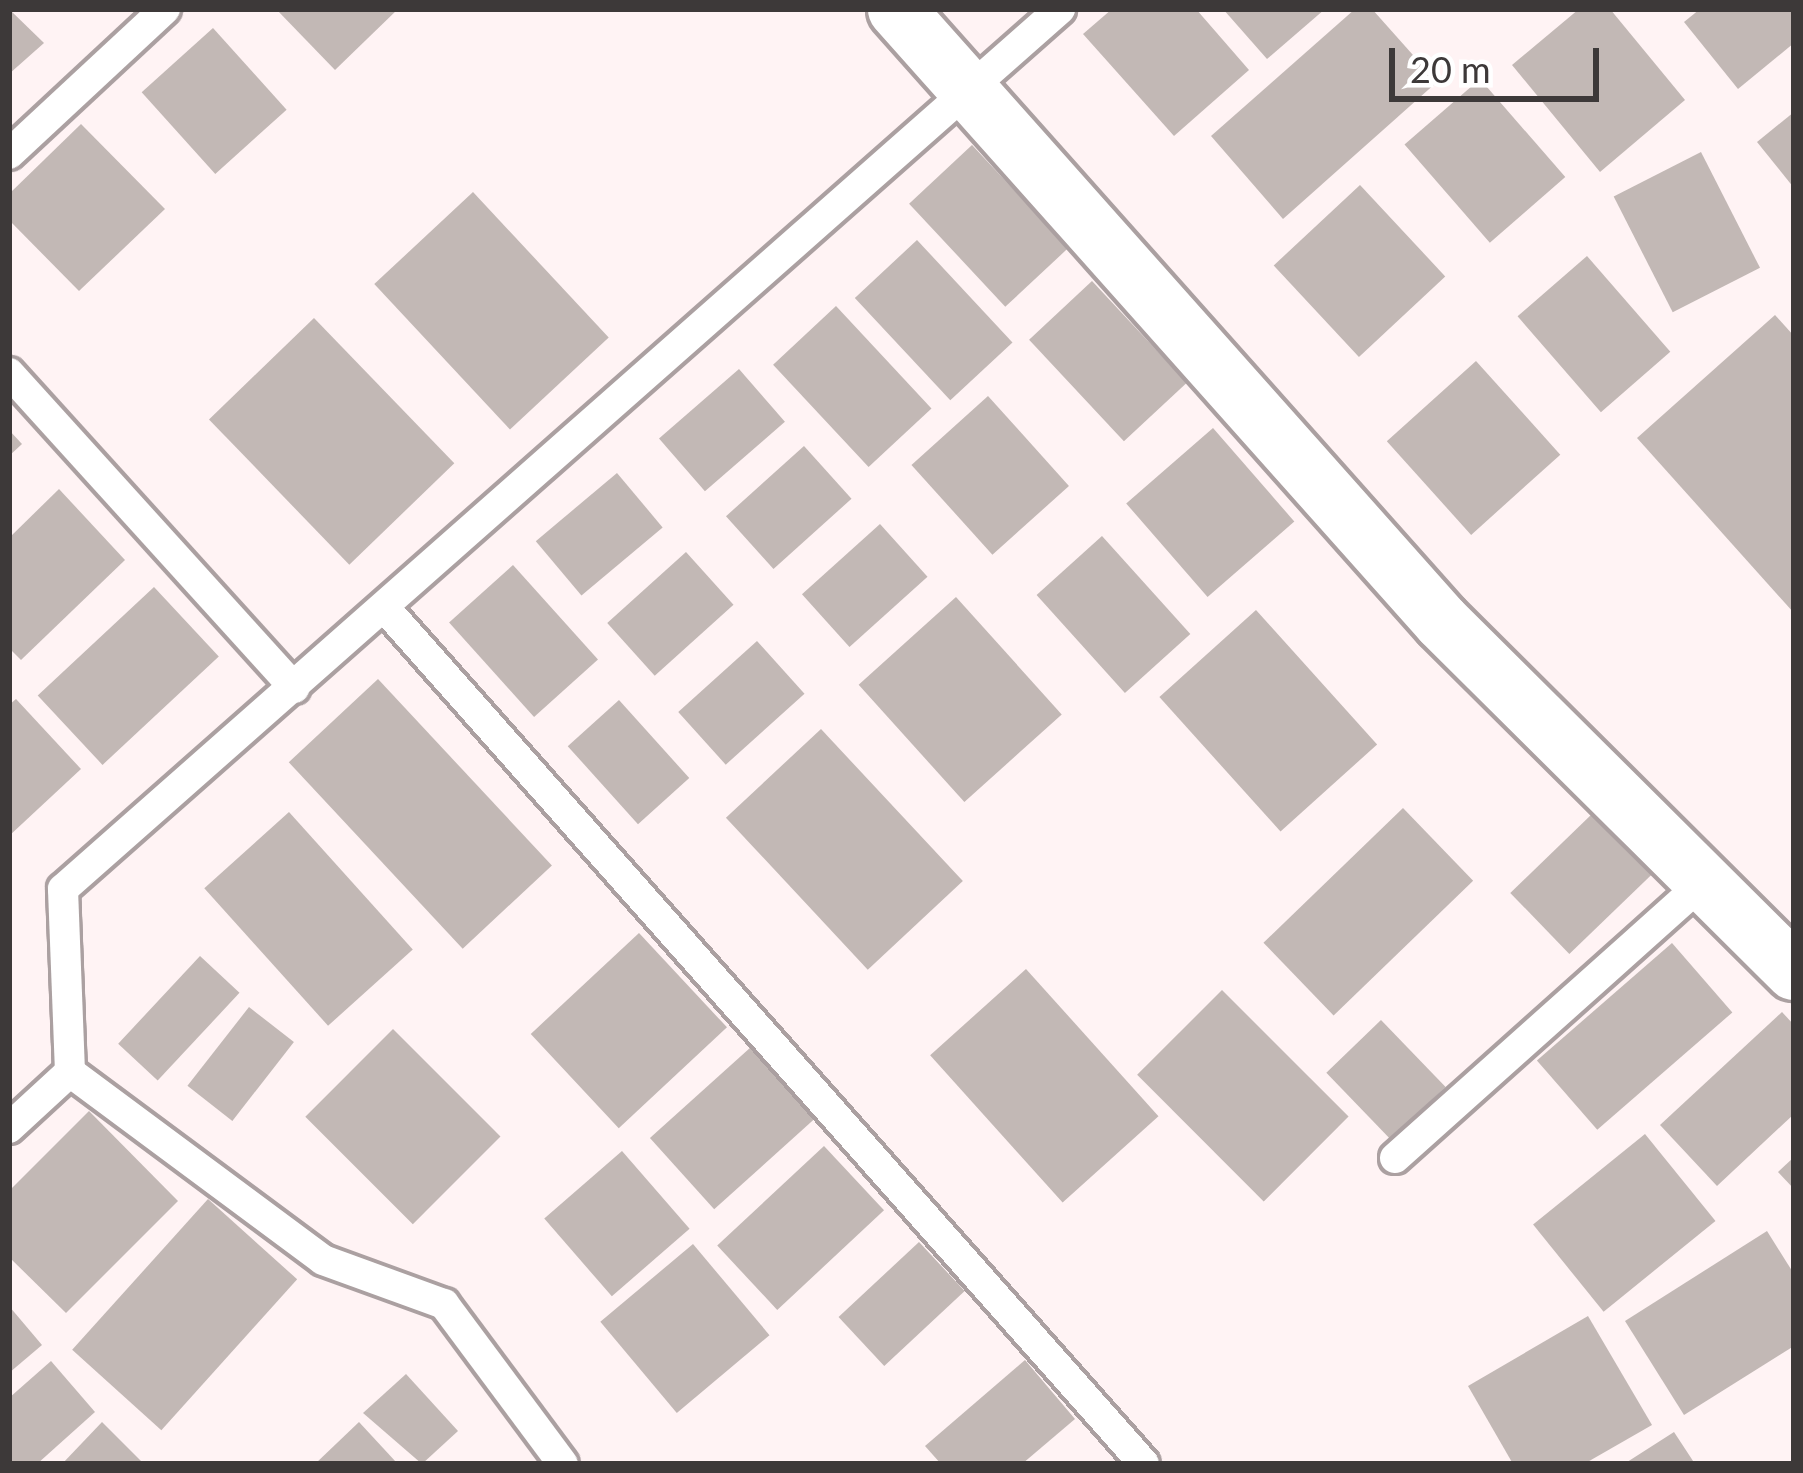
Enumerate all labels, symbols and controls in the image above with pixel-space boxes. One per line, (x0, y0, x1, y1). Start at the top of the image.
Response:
scale bar (1395, 24, 1605, 98)
text: 20 m (1410, 47, 1491, 91)

